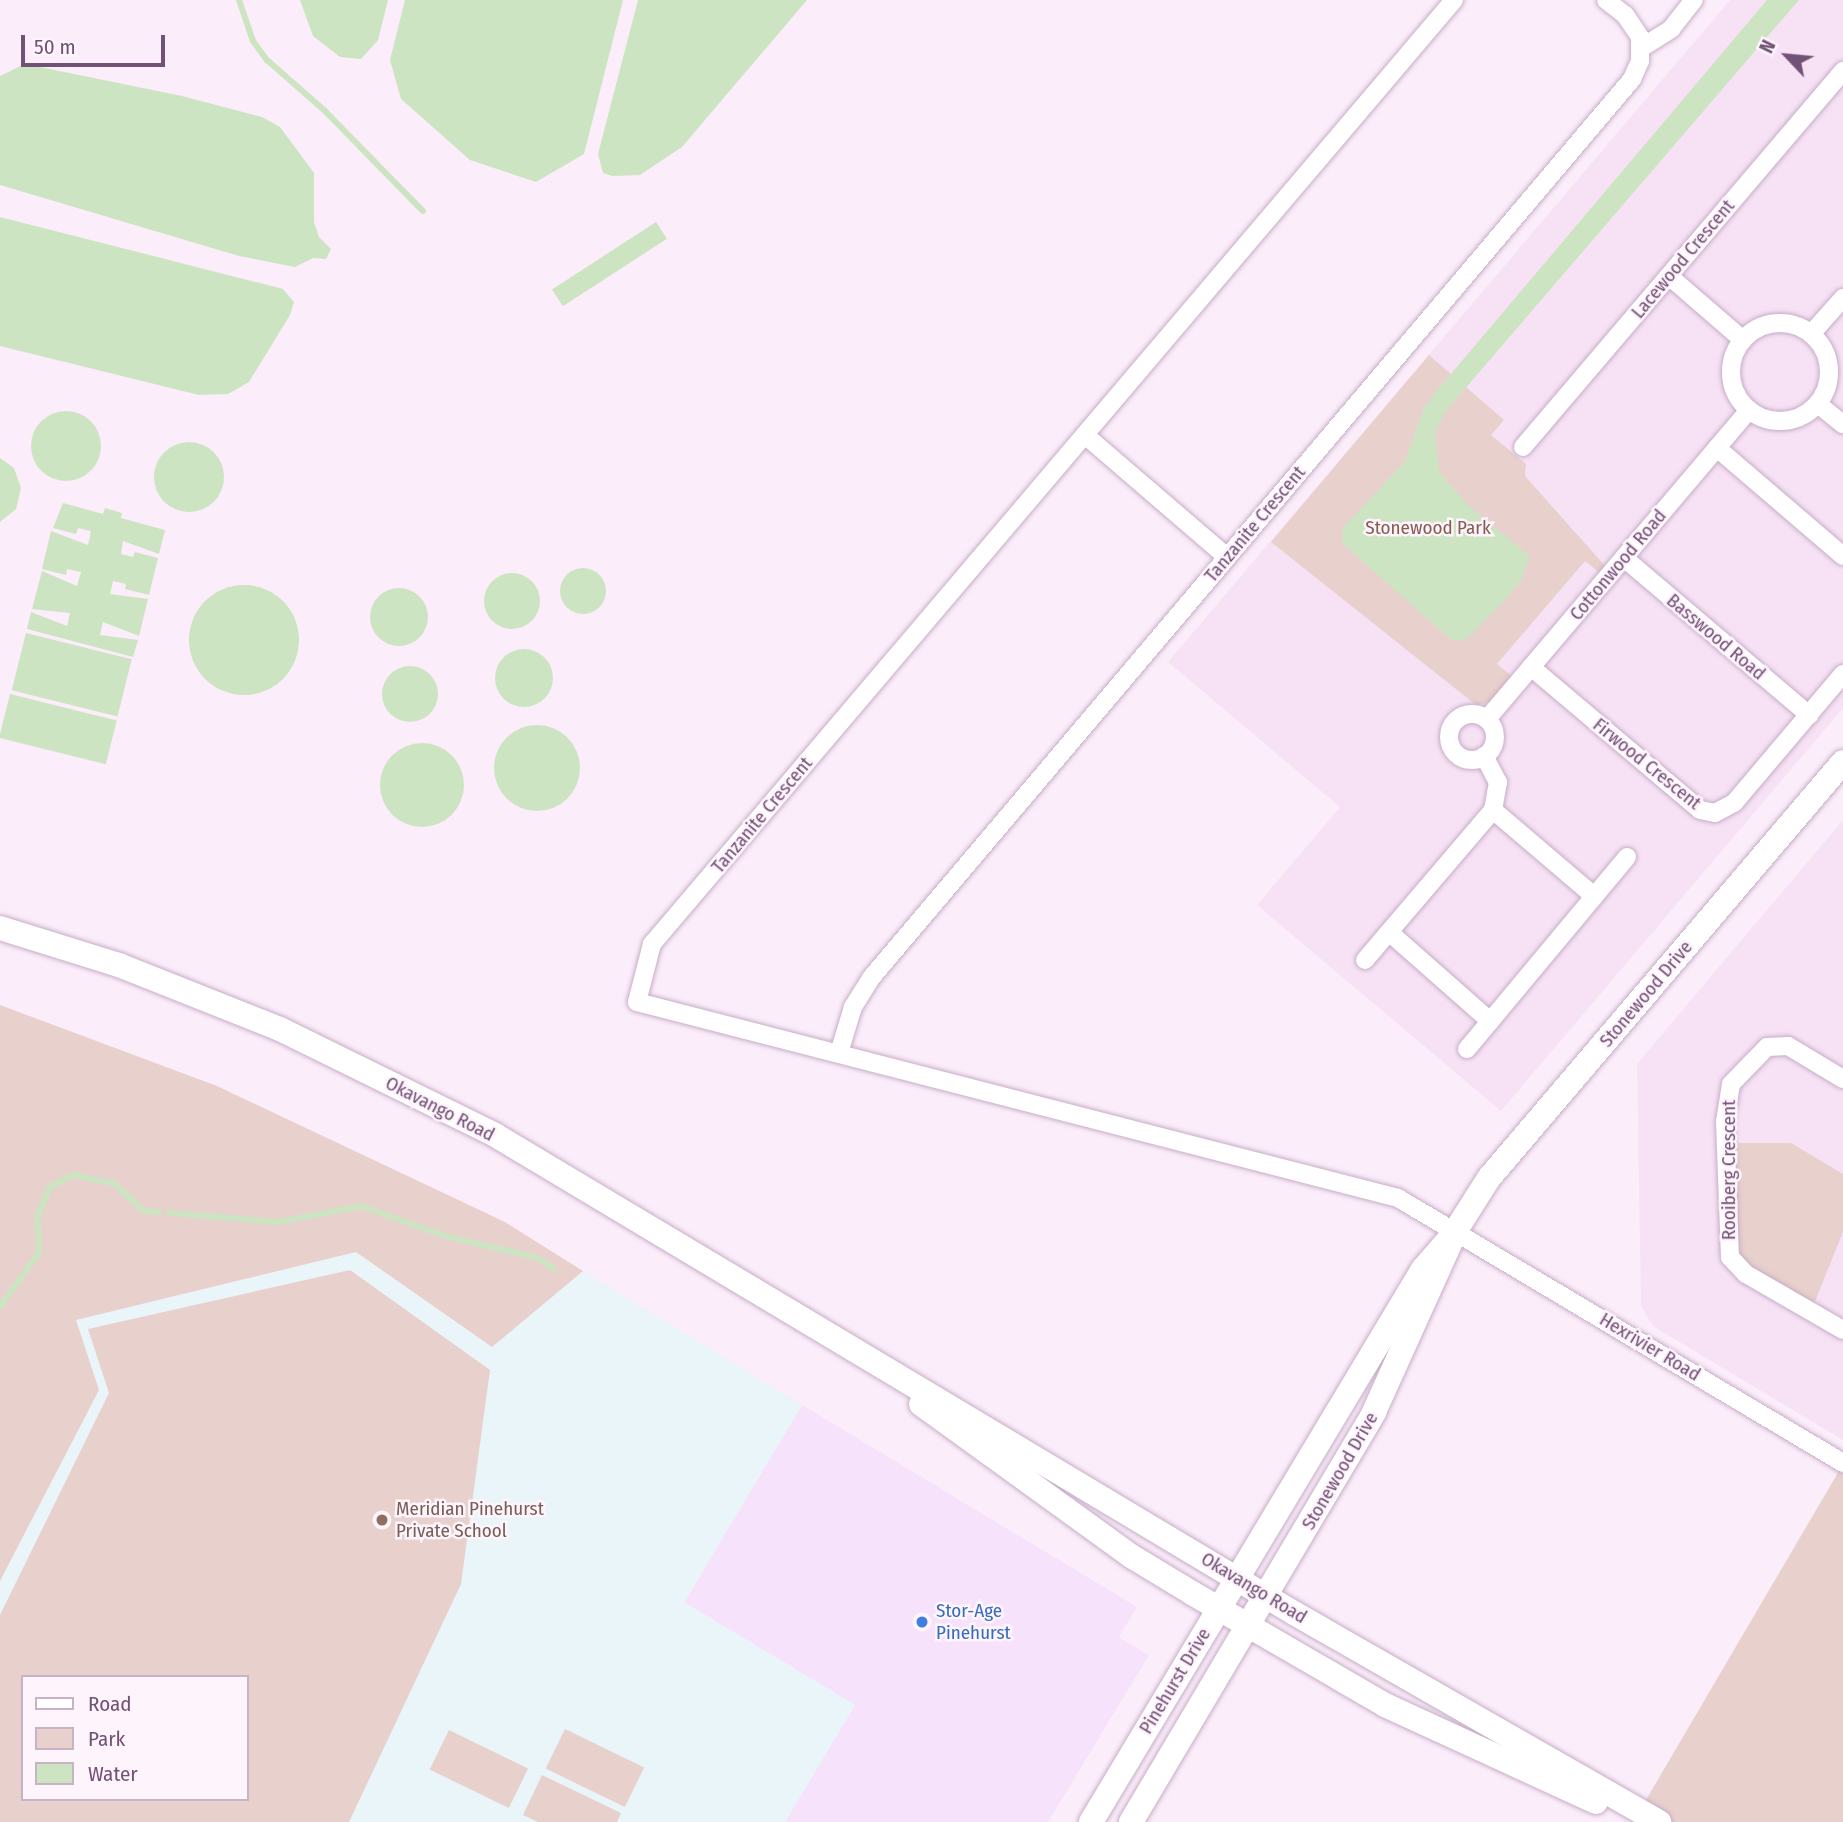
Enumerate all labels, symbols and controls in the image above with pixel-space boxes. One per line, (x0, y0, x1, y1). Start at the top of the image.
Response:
scale bar (24, 21, 168, 65)
north arrow (1752, 21, 1822, 91)
text: 50 m (34, 34, 76, 60)
text: N (1755, 36, 1781, 57)
street label: Lacewood Crescent (1627, 195, 1739, 323)
street label: Tanzanite Crescent (1200, 461, 1310, 587)
street label: Cottonwood Road (1565, 505, 1671, 625)
park label: Stonewood Park (1365, 517, 1491, 539)
street label: Basswood Road (1662, 589, 1770, 685)
street label: Firwood Crescent (1588, 713, 1706, 815)
street label: Tanzanite Crescent (707, 752, 817, 878)
street label: Stonewood Drive (1595, 936, 1697, 1052)
street label: Okavango Road (382, 1072, 498, 1146)
street label: Rooiberg Crescent (1718, 1100, 1740, 1240)
street label: Hexrivier Road (1595, 1308, 1705, 1386)
street label: Stonewood Drive (1297, 1408, 1383, 1534)
place label: Meridian Pinehurst Private School (396, 1498, 544, 1542)
marker: Meridian Pinehurst Private School (374, 1512, 390, 1528)
street label: Okavango Road (1197, 1547, 1311, 1629)
place label: Stor-Age Pinehurst (936, 1600, 1011, 1644)
marker: Stor-Age Pinehurst (914, 1614, 930, 1630)
street label: Pinehurst Drive (1134, 1624, 1216, 1738)
legend (21, 1675, 248, 1801)
text: Road (88, 1691, 132, 1717)
text: Park (88, 1726, 125, 1752)
text: Water (88, 1761, 138, 1787)

